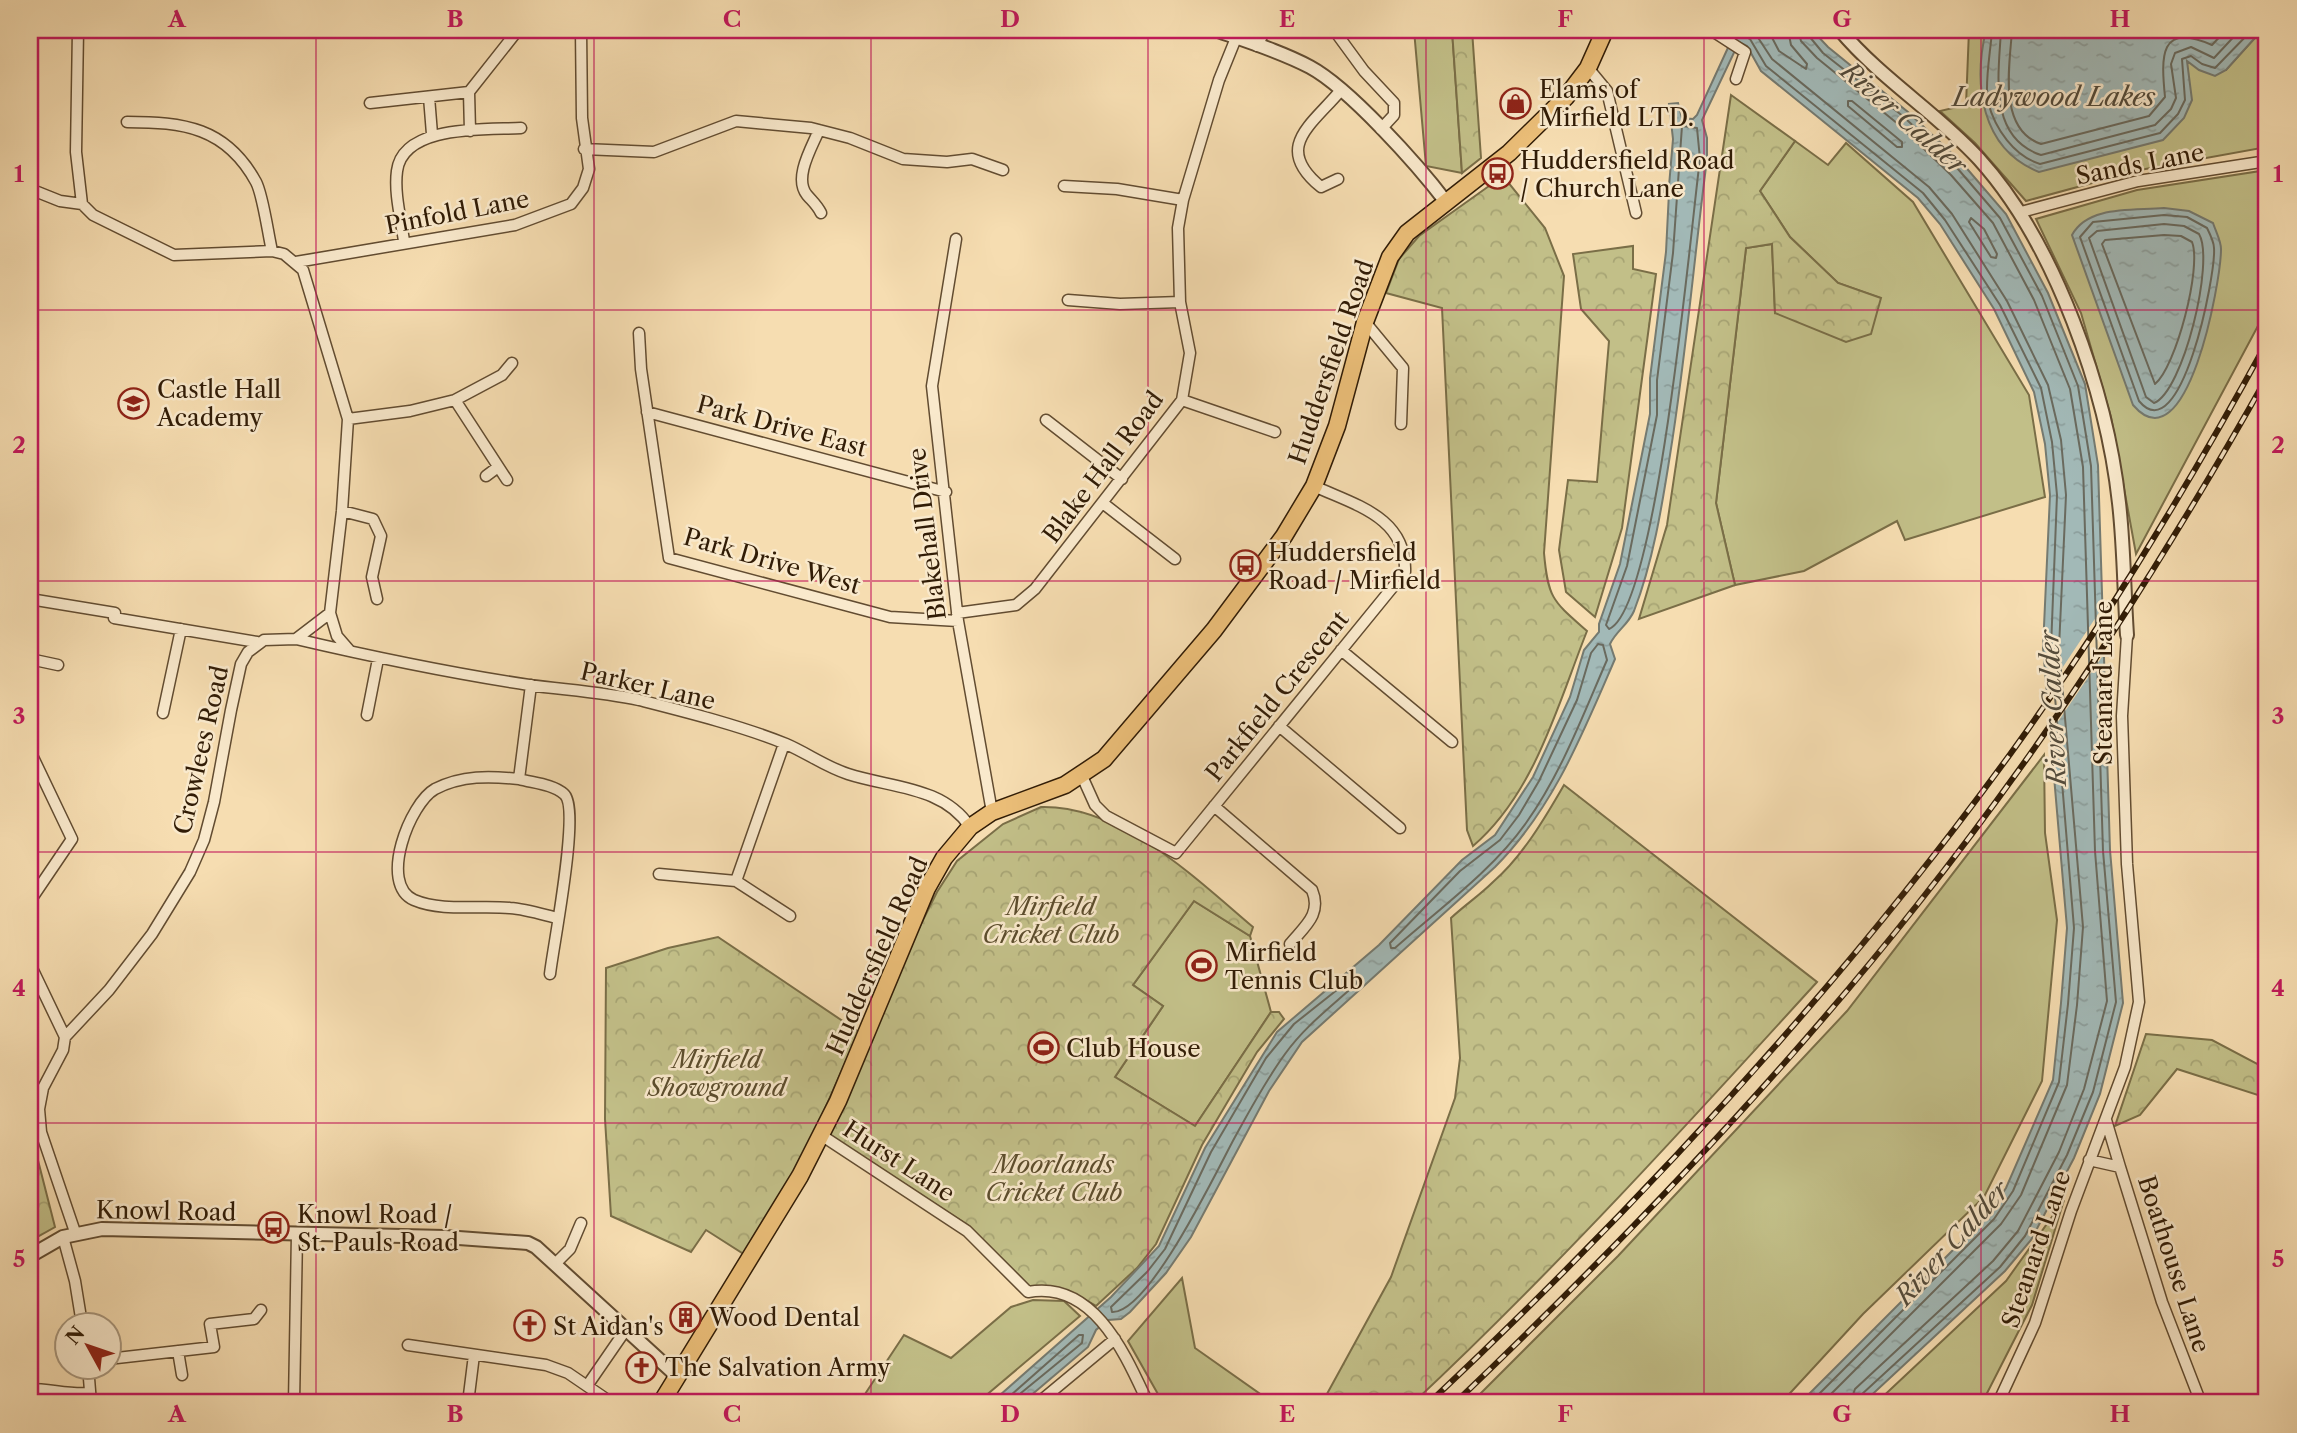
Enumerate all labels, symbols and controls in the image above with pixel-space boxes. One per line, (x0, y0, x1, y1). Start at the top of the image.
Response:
text: A (167, 5, 187, 33)
text: B (446, 5, 464, 33)
text: C (723, 5, 741, 33)
text: D (1000, 5, 1020, 33)
text: E (1279, 5, 1295, 33)
text: F (1557, 5, 1573, 33)
text: G (1832, 5, 1852, 33)
text: H (2110, 5, 2131, 33)
water label: River Calder (1833, 53, 1975, 182)
place label: Elams of Mirfield LTD. (1539, 75, 1694, 132)
water label: Ladywood Lakes (1951, 81, 2156, 113)
shop icon: Elams of Mirfield LTD. (1499, 86, 1533, 120)
street label: Sands Lane (2073, 137, 2207, 191)
place label: Huddersfield Road / Church Lane (1520, 146, 1735, 203)
bus stop icon: Huddersfield Road / Church Lane (1480, 157, 1514, 191)
text: 1 (14, 160, 25, 188)
text: 1 (2273, 160, 2284, 188)
street label: Pinfold Lane (382, 184, 532, 240)
street label: Huddersfield Road (1282, 256, 1380, 468)
place label: Castle Hall Academy (156, 375, 281, 432)
street label: Blake Hall Road (1037, 385, 1170, 548)
school or university icon: Castle Hall Academy (117, 386, 151, 420)
street label: Park Drive East (694, 389, 871, 463)
text: 2 (12, 431, 26, 459)
text: 2 (2271, 431, 2285, 459)
street label: Blakehall Drive (902, 446, 952, 622)
street label: Park Drive West (680, 522, 864, 600)
place label: Huddersfield Road / Mirfield (1268, 538, 1441, 595)
bus stop icon: Huddersfield Road / Mirfield (1228, 549, 1262, 583)
street label: Steanard Lane (2089, 601, 2118, 765)
street label: Parkfield Crescent (1199, 605, 1355, 787)
water label: River Calder (2033, 628, 2073, 789)
street label: Parker Lane (578, 656, 718, 716)
street label: Crowlees Road (167, 662, 235, 837)
text: 3 (13, 702, 26, 730)
text: 3 (2272, 702, 2285, 730)
street label: Huddersfield Road (820, 852, 934, 1060)
park label: Mirfield Cricket Club (983, 892, 1119, 949)
place label: Mirfield Tennis Club (1225, 938, 1363, 995)
sports icon: Mirfield Tennis Club (1185, 949, 1219, 983)
text: 4 (12, 974, 26, 1002)
text: 4 (2271, 974, 2285, 1002)
sports icon: Club House (1026, 1031, 1060, 1065)
place label: Club House (1066, 1034, 1201, 1063)
park label: Mirfield Showground (646, 1045, 789, 1102)
street label: Hurst Lane (838, 1114, 960, 1208)
park label: Moorlands Cricket Club (986, 1150, 1122, 1207)
street label: Steanard Lane (1996, 1167, 2076, 1331)
street label: Boathouse Lane (2132, 1172, 2216, 1356)
water label: River Calder (1887, 1173, 2017, 1313)
street label: Knowl Road (96, 1195, 237, 1227)
place label: Knowl Road / St. Pauls Road (297, 1200, 459, 1257)
bus stop icon: Knowl Road / St. Pauls Road (257, 1211, 291, 1245)
text: 5 (13, 1245, 25, 1273)
text: 5 (2272, 1245, 2284, 1273)
building icon: Wood Dental (669, 1300, 703, 1334)
place label: Wood Dental (708, 1303, 860, 1332)
church icon: St Aidan's (513, 1309, 547, 1343)
north arrow (52, 1310, 122, 1380)
place label: St Aidan's (553, 1312, 664, 1341)
text: N (61, 1322, 89, 1349)
church icon: The Salvation Army (625, 1350, 659, 1384)
place label: The Salvation Army (665, 1353, 891, 1382)
text: A (167, 1400, 187, 1428)
text: B (446, 1400, 464, 1428)
text: C (723, 1400, 741, 1428)
text: D (1000, 1400, 1020, 1428)
text: E (1279, 1400, 1295, 1428)
text: F (1557, 1400, 1573, 1428)
text: G (1832, 1400, 1852, 1428)
text: H (2110, 1400, 2131, 1428)

